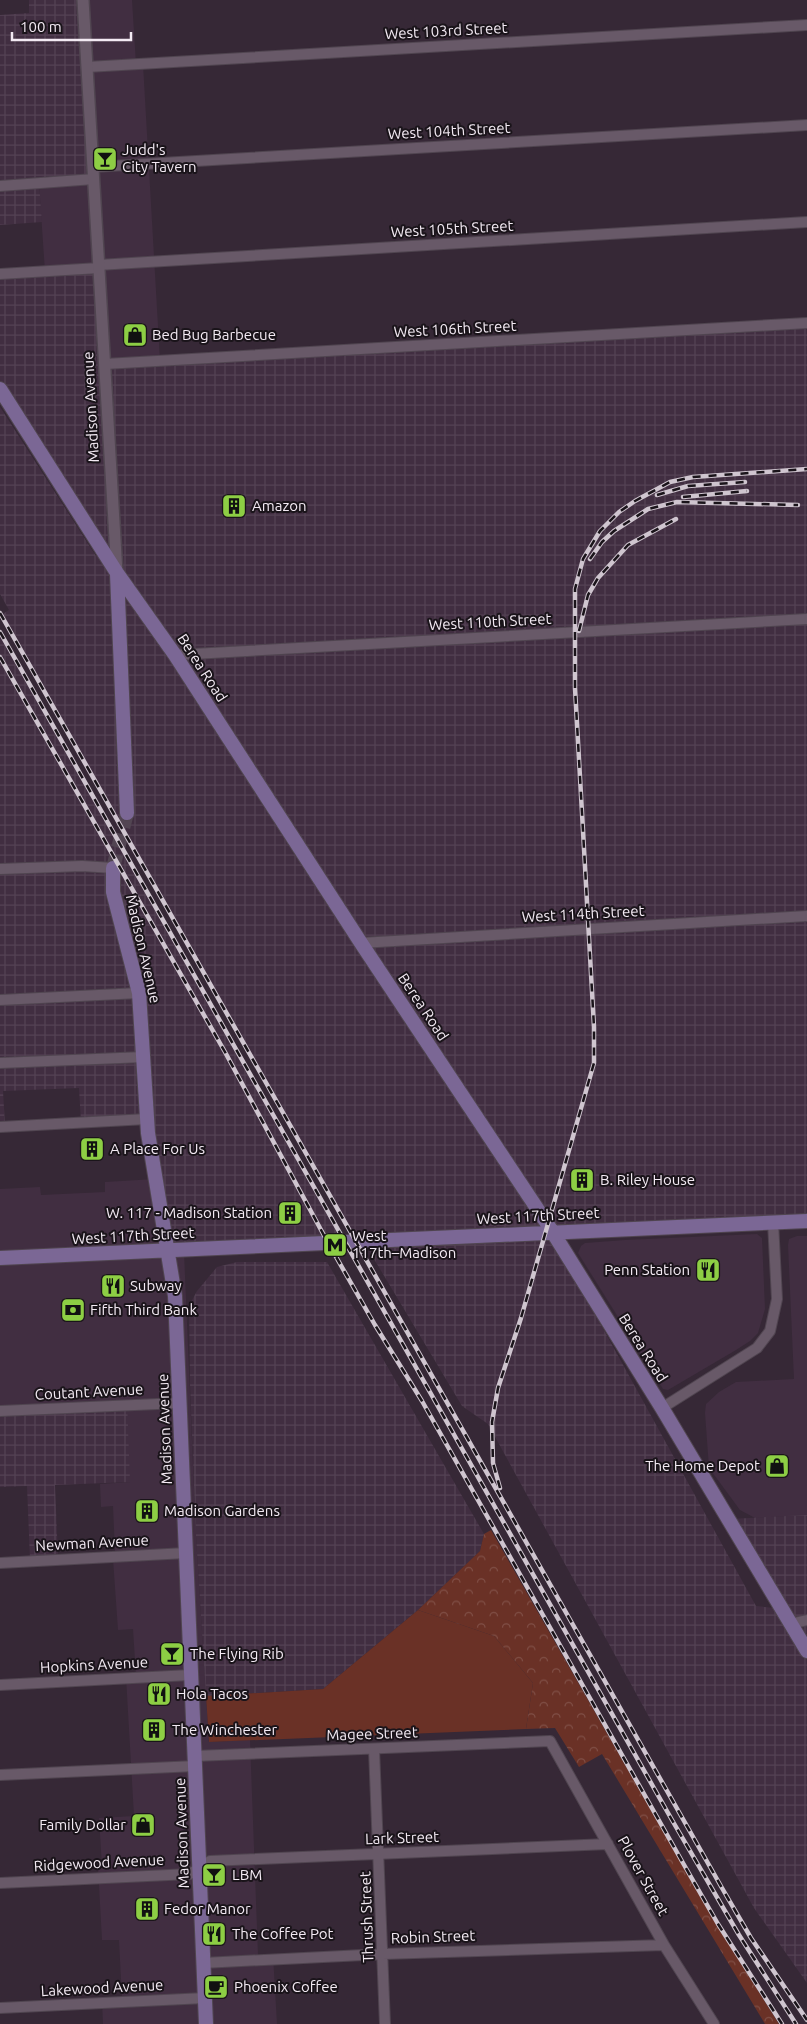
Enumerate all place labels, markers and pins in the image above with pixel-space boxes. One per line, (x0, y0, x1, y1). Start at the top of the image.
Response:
place label: Judd's City Tavern (122, 141, 197, 175)
bar icon: Judd's City Tavern (92, 146, 118, 172)
shop icon: Bed Bug Barbecue (122, 322, 148, 348)
place label: Bed Bug Barbecue (152, 326, 276, 343)
building icon: Amazon (221, 493, 247, 519)
place label: Amazon (252, 497, 307, 514)
building icon: A Place For Us (79, 1136, 105, 1162)
place label: A Place For Us (110, 1140, 205, 1157)
building icon: B. Riley House (569, 1167, 595, 1193)
place label: B. Riley House (600, 1171, 695, 1188)
building icon: W. 117 - Madison Station (277, 1200, 303, 1226)
place label: W. 117 - Madison Station (106, 1204, 272, 1221)
place label: West 117th–Madison (352, 1227, 456, 1261)
metro station icon: West 117th–Madison (322, 1232, 348, 1258)
restaurant icon: Penn Station (695, 1257, 721, 1283)
place label: Penn Station (604, 1261, 690, 1278)
restaurant icon: Subway (100, 1273, 126, 1299)
place label: Subway (130, 1277, 182, 1294)
bank icon: Fifth Third Bank (60, 1297, 86, 1323)
place label: Fifth Third Bank (90, 1301, 197, 1318)
shop icon: The Home Depot (764, 1453, 790, 1479)
place label: The Home Depot (645, 1457, 760, 1474)
building icon: Madison Gardens (134, 1498, 160, 1524)
place label: Madison Gardens (164, 1502, 280, 1519)
bar icon: The Flying Rib (159, 1641, 185, 1667)
place label: The Flying Rib (190, 1645, 284, 1662)
restaurant icon: Hola Tacos (146, 1681, 172, 1707)
place label: Hola Tacos (176, 1685, 248, 1702)
building icon: The Winchester (141, 1717, 167, 1743)
place label: The Winchester (172, 1721, 277, 1738)
shop icon: Family Dollar (130, 1812, 156, 1838)
place label: Family Dollar (39, 1816, 126, 1833)
bar icon: LBM (201, 1862, 227, 1888)
place label: LBM (232, 1866, 262, 1883)
building icon: Fedor Manor (134, 1896, 160, 1922)
place label: Fedor Manor (164, 1900, 251, 1917)
restaurant icon: The Coffee Pot (201, 1921, 227, 1947)
place label: The Coffee Pot (232, 1925, 334, 1942)
cafe icon: Phoenix Coffee (203, 1974, 229, 2000)
place label: Phoenix Coffee (234, 1978, 338, 1995)

